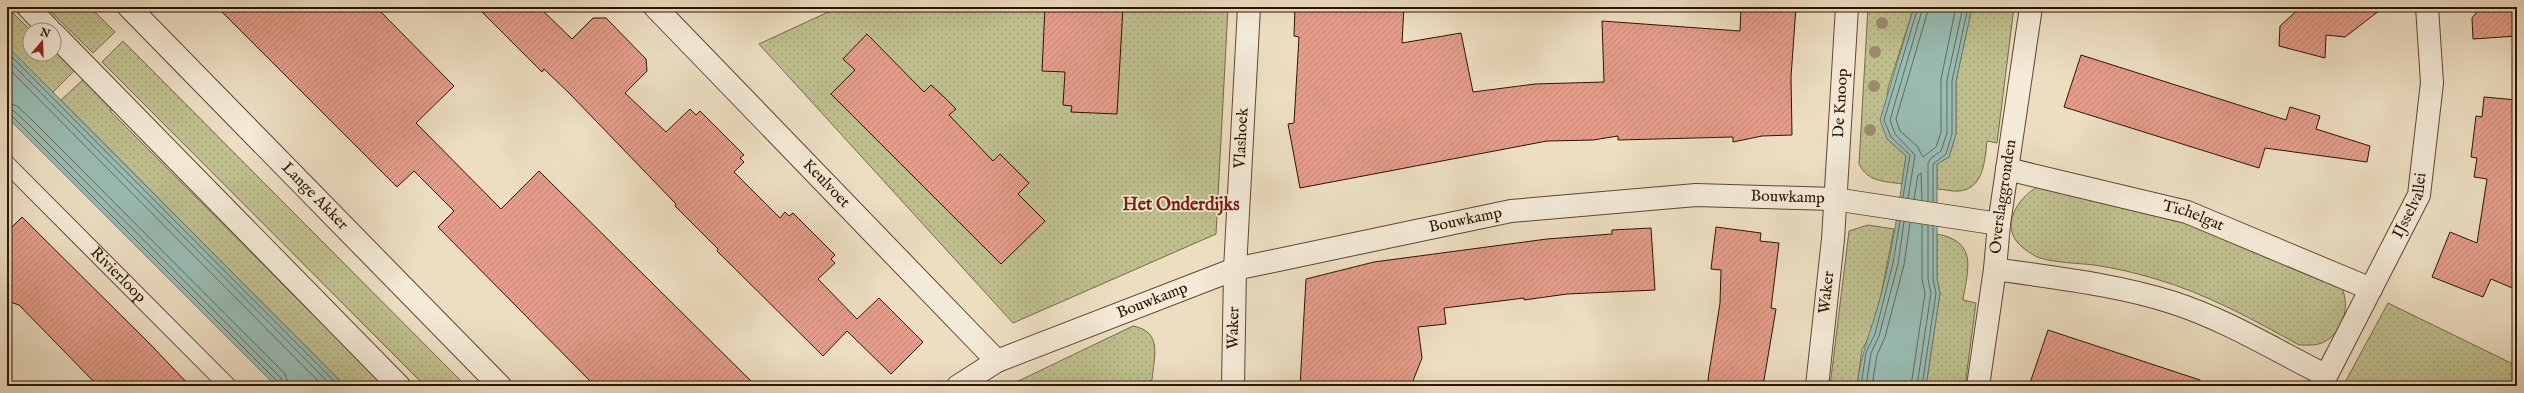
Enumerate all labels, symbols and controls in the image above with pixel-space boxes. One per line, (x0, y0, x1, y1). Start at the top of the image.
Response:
north arrow (22, 22, 62, 62)
text: N (37, 25, 52, 42)
street label: De Knoop (1829, 67, 1853, 139)
street label: Vlashoek (1230, 107, 1254, 170)
street label: Overslaggronden (1986, 138, 2021, 255)
street label: Keulvoet (798, 155, 854, 213)
street label: Lange Akker (277, 158, 352, 235)
street label: IJsselvallei (2388, 172, 2432, 242)
street label: Bouwkamp (1750, 187, 1826, 209)
district label: Het Onderdijks (1122, 194, 1240, 217)
street label: Tichelgat (2160, 196, 2227, 236)
street label: Bouwkamp (1427, 203, 1504, 238)
street label: Rivierloop (86, 243, 150, 308)
street label: Waker (1815, 270, 1839, 315)
street label: Bouwkamp (1114, 278, 1191, 324)
street label: Waker (1224, 306, 1244, 350)

